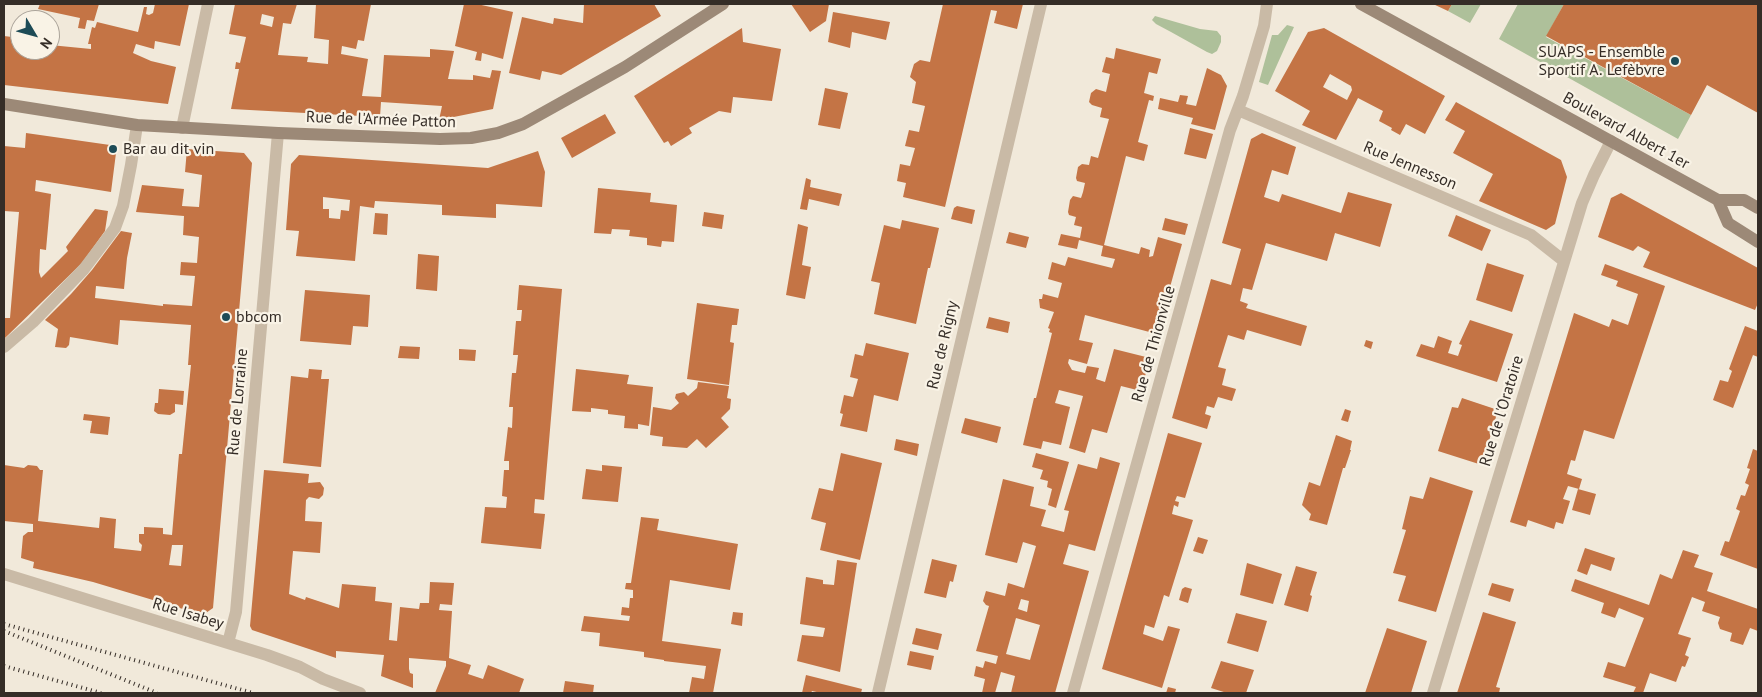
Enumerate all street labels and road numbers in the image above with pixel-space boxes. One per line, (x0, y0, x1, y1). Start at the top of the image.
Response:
street label: Boulevard Albert 1er (1559, 88, 1693, 174)
street label: Rue de l'Armée Patton (306, 108, 456, 132)
street label: Rue Jennesson (1360, 138, 1460, 194)
street label: Rue de Thionville (1128, 284, 1180, 404)
street label: Rue de Rigny (924, 299, 962, 391)
street label: Rue de Lorraine (224, 348, 252, 456)
street label: Rue de l'Oratoire (1476, 353, 1528, 469)
street label: Rue Isabey (150, 594, 226, 634)

